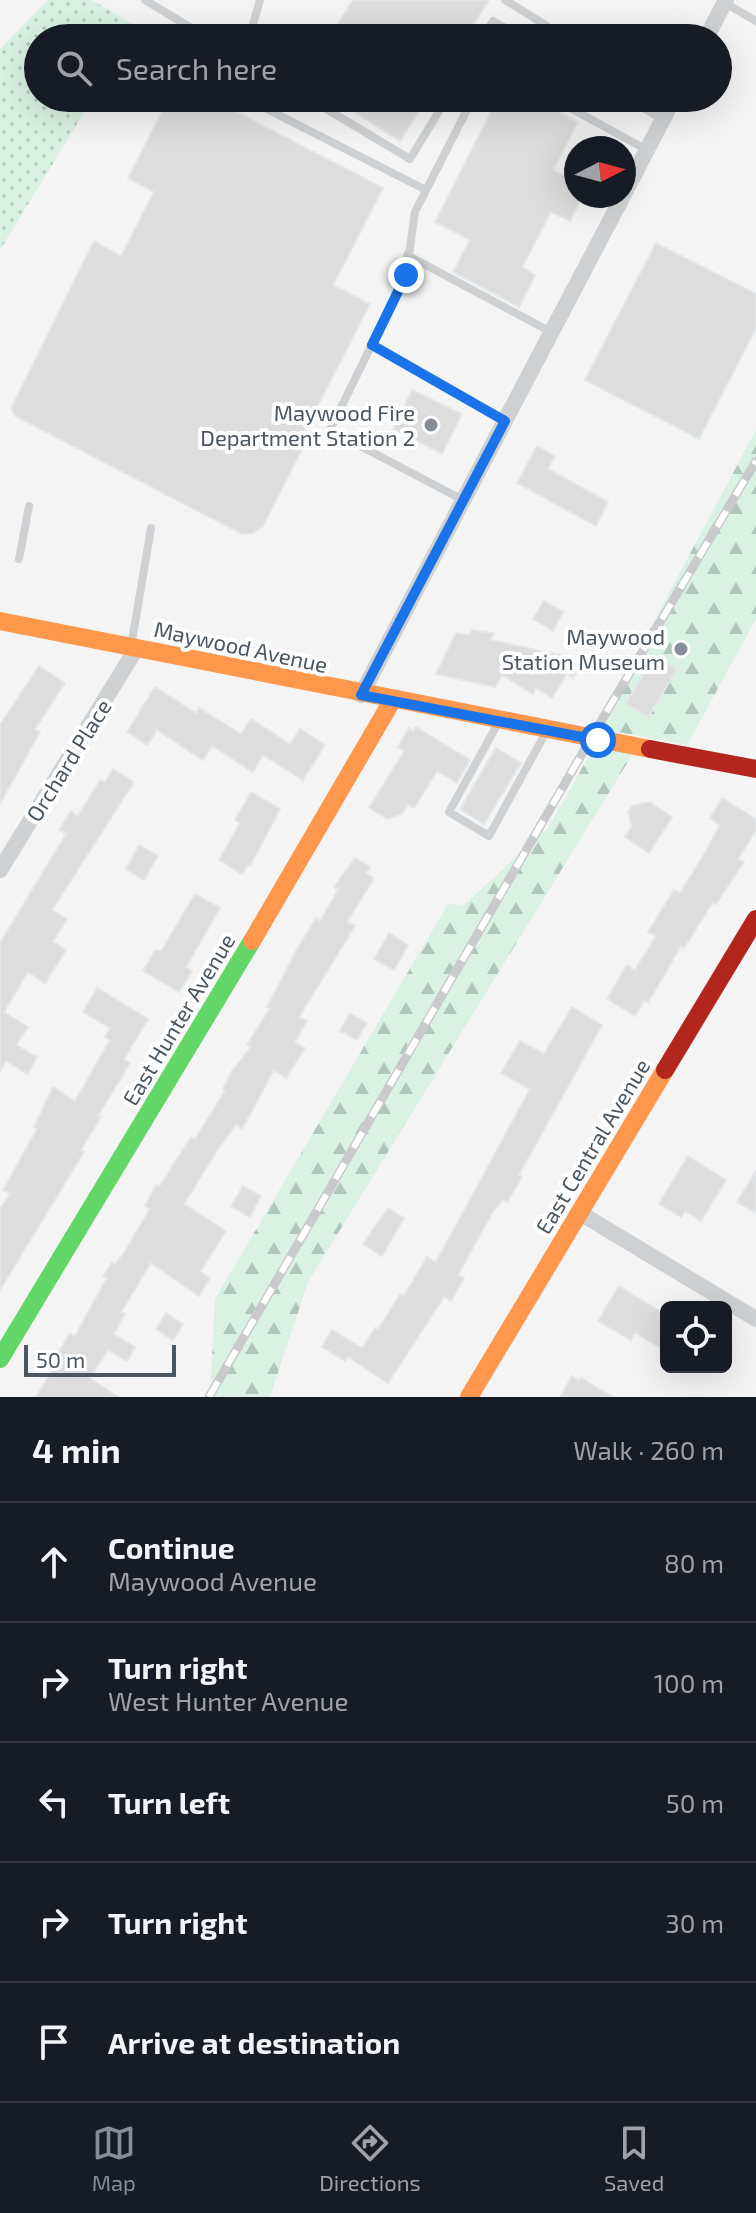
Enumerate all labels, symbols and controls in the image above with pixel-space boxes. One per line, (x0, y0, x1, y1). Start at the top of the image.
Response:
search box (24, 24, 732, 112)
icon: search (52, 46, 96, 90)
text: Search here (116, 50, 277, 86)
north arrow (564, 136, 636, 208)
route end (388, 257, 424, 293)
place label: Maywood Fire Department Station 2 (200, 399, 415, 450)
marker: Maywood Fire Department Station 2 (422, 416, 440, 434)
street label: Maywood Avenue (152, 615, 330, 677)
place label: Maywood Station Museum (502, 623, 665, 674)
marker: Maywood Station Museum (672, 640, 690, 658)
street label: Orchard Place (20, 694, 116, 826)
route start (580, 722, 616, 758)
street label: East Hunter Avenue (116, 928, 240, 1110)
street label: East Central Avenue (530, 1054, 654, 1238)
map controls (660, 1301, 732, 1373)
button: locate (660, 1301, 732, 1373)
scale bar (24, 1341, 176, 1377)
text: 50 m (36, 1346, 85, 1372)
text: 4 min (32, 1429, 121, 1470)
text: Walk · 260 m (573, 1434, 724, 1465)
text: Continue (108, 1529, 235, 1565)
icon: ahead (32, 1540, 76, 1584)
text: 80 m (664, 1547, 724, 1578)
text: Maywood Avenue (108, 1565, 317, 1596)
text: Turn right (108, 1649, 248, 1685)
icon: right (32, 1660, 76, 1704)
text: 100 m (654, 1667, 724, 1698)
text: West Hunter Avenue (108, 1685, 348, 1716)
icon: left (32, 1780, 76, 1824)
text: Turn left (108, 1784, 230, 1820)
text: 50 m (666, 1787, 724, 1818)
icon: right (32, 1900, 76, 1944)
text: Turn right (108, 1904, 248, 1940)
text: 30 m (665, 1907, 724, 1938)
icon: arrive (32, 2020, 76, 2064)
text: Arrive at destination (108, 2024, 400, 2060)
tab: Map (92, 2121, 136, 2195)
tab: Directions (319, 2121, 421, 2195)
tab: Saved (604, 2121, 664, 2195)

